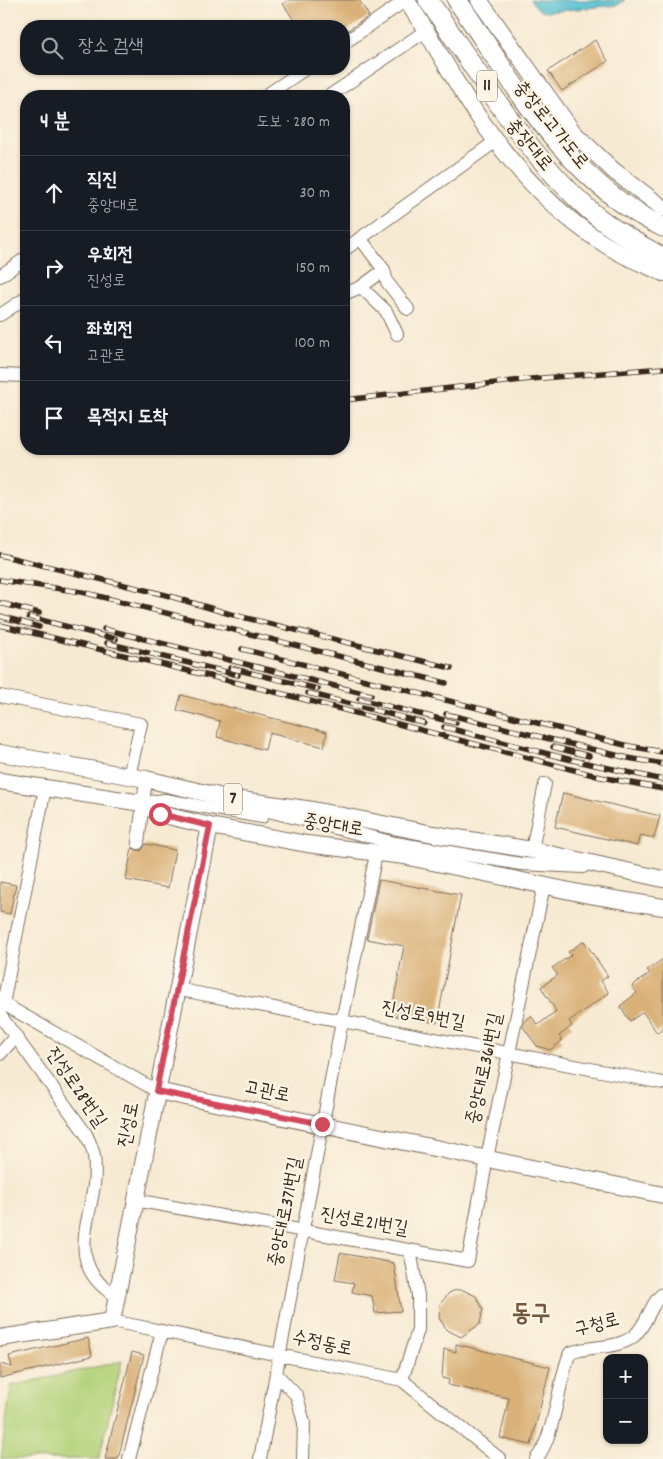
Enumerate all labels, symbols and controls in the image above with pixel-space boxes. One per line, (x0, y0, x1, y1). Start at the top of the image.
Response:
search box (20, 20, 350, 75)
icon: search (38, 34, 66, 62)
text: 장소 검색 (78, 34, 144, 61)
road number: 11 (477, 70, 497, 102)
street label: 충장로고가도로 (506, 76, 594, 176)
text: 4 분 (40, 108, 70, 138)
text: 도보 · 280 m (256, 111, 330, 134)
street label: 충장대로 (498, 114, 558, 178)
text: 직진 (87, 168, 118, 195)
icon: ahead (40, 179, 68, 207)
text: 30 m (300, 182, 330, 205)
text: 중앙대로 (87, 195, 139, 218)
text: 우회전 (87, 243, 133, 270)
icon: right (40, 254, 68, 282)
text: 150 m (296, 257, 330, 280)
text: 진성로 (87, 270, 126, 293)
text: 좌회전 (87, 318, 133, 345)
icon: left (40, 329, 68, 357)
text: 100 m (294, 332, 330, 355)
text: 고관로 (87, 345, 126, 368)
icon: arrive (40, 404, 68, 432)
text: 목적지 도착 (87, 405, 168, 432)
road number: 7 (224, 784, 242, 814)
route start (149, 803, 172, 826)
street label: 중앙대로 (301, 809, 365, 845)
street label: 진성로9번길 (379, 996, 467, 1038)
street label: 중앙대로361번길 (461, 1011, 511, 1127)
street label: 진성로28번길 (38, 1042, 112, 1134)
street label: 고관로 (242, 1075, 292, 1111)
street label: 진성로 (112, 1100, 148, 1150)
route end (311, 1113, 334, 1136)
street label: 중앙대로371번길 (263, 1155, 311, 1269)
street label: 진성로21번길 (318, 1202, 410, 1244)
district label: 동구 (512, 1298, 550, 1332)
street label: 구청로 (571, 1307, 623, 1345)
street label: 수정동로 (289, 1325, 355, 1365)
map controls (603, 1354, 648, 1444)
button: + (603, 1354, 648, 1399)
button: − (603, 1399, 648, 1444)

